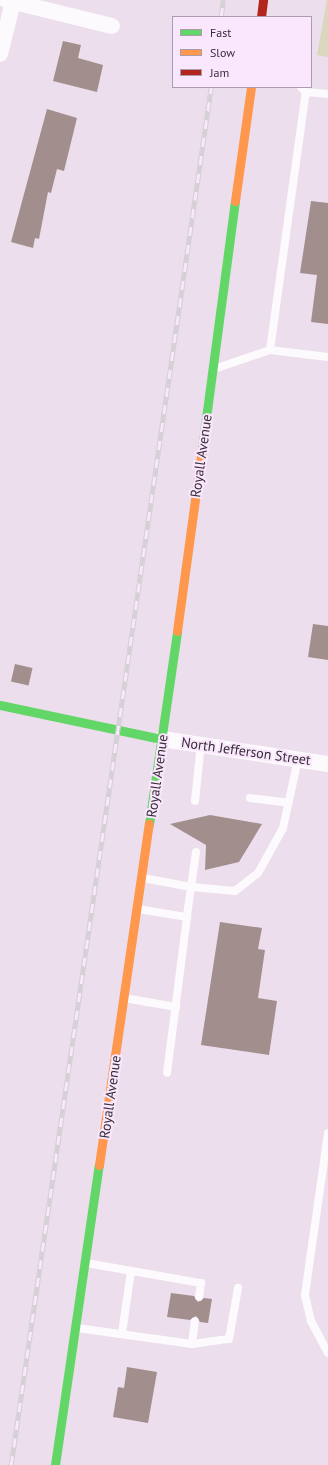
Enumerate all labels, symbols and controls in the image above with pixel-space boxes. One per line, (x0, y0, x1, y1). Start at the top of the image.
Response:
legend (172, 16, 312, 88)
text: Fast (210, 25, 231, 40)
text: Slow (210, 45, 235, 60)
text: Jam (210, 65, 229, 80)
street label: Royall Avenue (187, 413, 215, 499)
street label: Royall Avenue (143, 733, 171, 819)
street label: North Jefferson Street (180, 734, 312, 768)
street label: Royall Avenue (96, 1054, 124, 1140)

